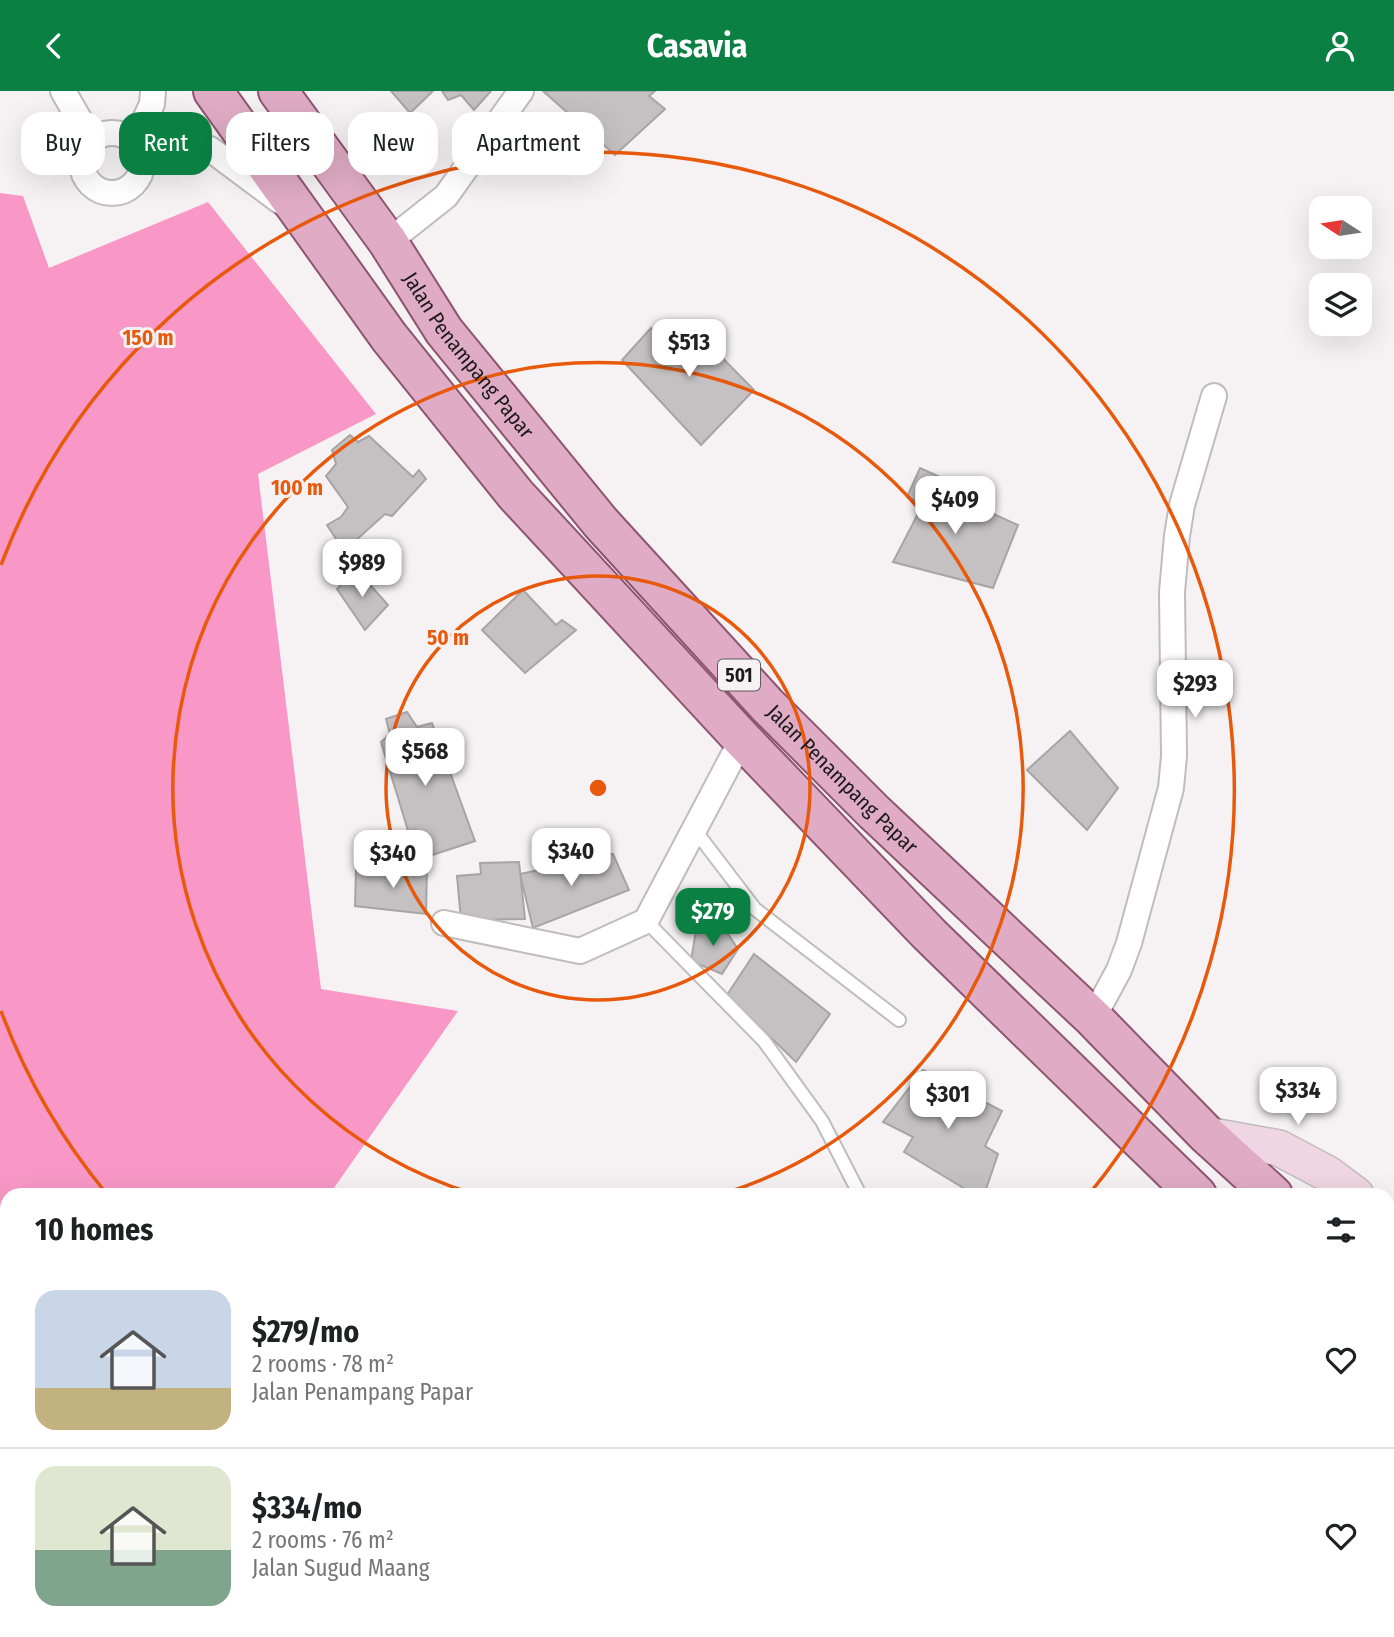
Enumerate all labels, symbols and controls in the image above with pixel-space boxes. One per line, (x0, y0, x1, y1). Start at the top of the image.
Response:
icon: back (35, 27, 73, 65)
text: Casavia (647, 27, 747, 65)
icon: person (1321, 27, 1359, 65)
chip: Buy (21, 112, 105, 175)
chip: Rent (119, 112, 212, 175)
chip: Filters (226, 112, 334, 175)
chip: New (348, 112, 438, 175)
chip: Apartment (452, 112, 604, 175)
north arrow (1309, 196, 1372, 259)
map controls (1309, 196, 1372, 336)
street label: Jalan Penampang Papar (397, 267, 540, 444)
button: layers (1309, 273, 1372, 336)
pin: $513 (648, 320, 730, 379)
text: 150 m (122, 325, 174, 351)
text: $513 (668, 328, 710, 356)
text: 100 m (271, 475, 323, 501)
pin: $409 (914, 477, 996, 536)
text: $409 (931, 485, 979, 513)
pin: $989 (321, 539, 403, 599)
text: $989 (339, 548, 385, 576)
text: 50 m (427, 625, 469, 651)
road number: 501 (718, 659, 760, 691)
pin: $293 (1154, 661, 1236, 720)
text: $293 (1173, 669, 1217, 697)
street label: Jalan Penampang Papar (761, 699, 924, 860)
pin: $568 (384, 729, 466, 788)
text: $568 (402, 737, 448, 765)
centre of rings (586, 776, 610, 800)
pin: $340 (530, 829, 612, 888)
pin: $340 (352, 831, 434, 890)
text: $340 (548, 837, 594, 865)
text: $340 (370, 839, 416, 867)
pin: $279 (672, 889, 754, 948)
text: $279 (691, 897, 735, 925)
pin: $334 (1257, 1067, 1339, 1127)
pin: $301 (907, 1072, 989, 1131)
text: $334 (1276, 1076, 1321, 1104)
text: $301 (926, 1080, 970, 1108)
icon: filters (1322, 1211, 1360, 1249)
text: 10 homes (35, 1212, 153, 1248)
text: $279/mo (252, 1314, 359, 1350)
icon: home (91, 1318, 175, 1402)
icon: heart (1322, 1341, 1360, 1379)
text: 2 rooms · 78 m² (252, 1350, 394, 1378)
text: Jalan Penampang Papar (252, 1378, 473, 1406)
text: $334/mo (252, 1490, 362, 1526)
icon: home (91, 1494, 175, 1578)
icon: heart (1322, 1517, 1360, 1555)
text: 2 rooms · 76 m² (252, 1526, 394, 1554)
text: Jalan Sugud Maang (252, 1554, 430, 1582)

